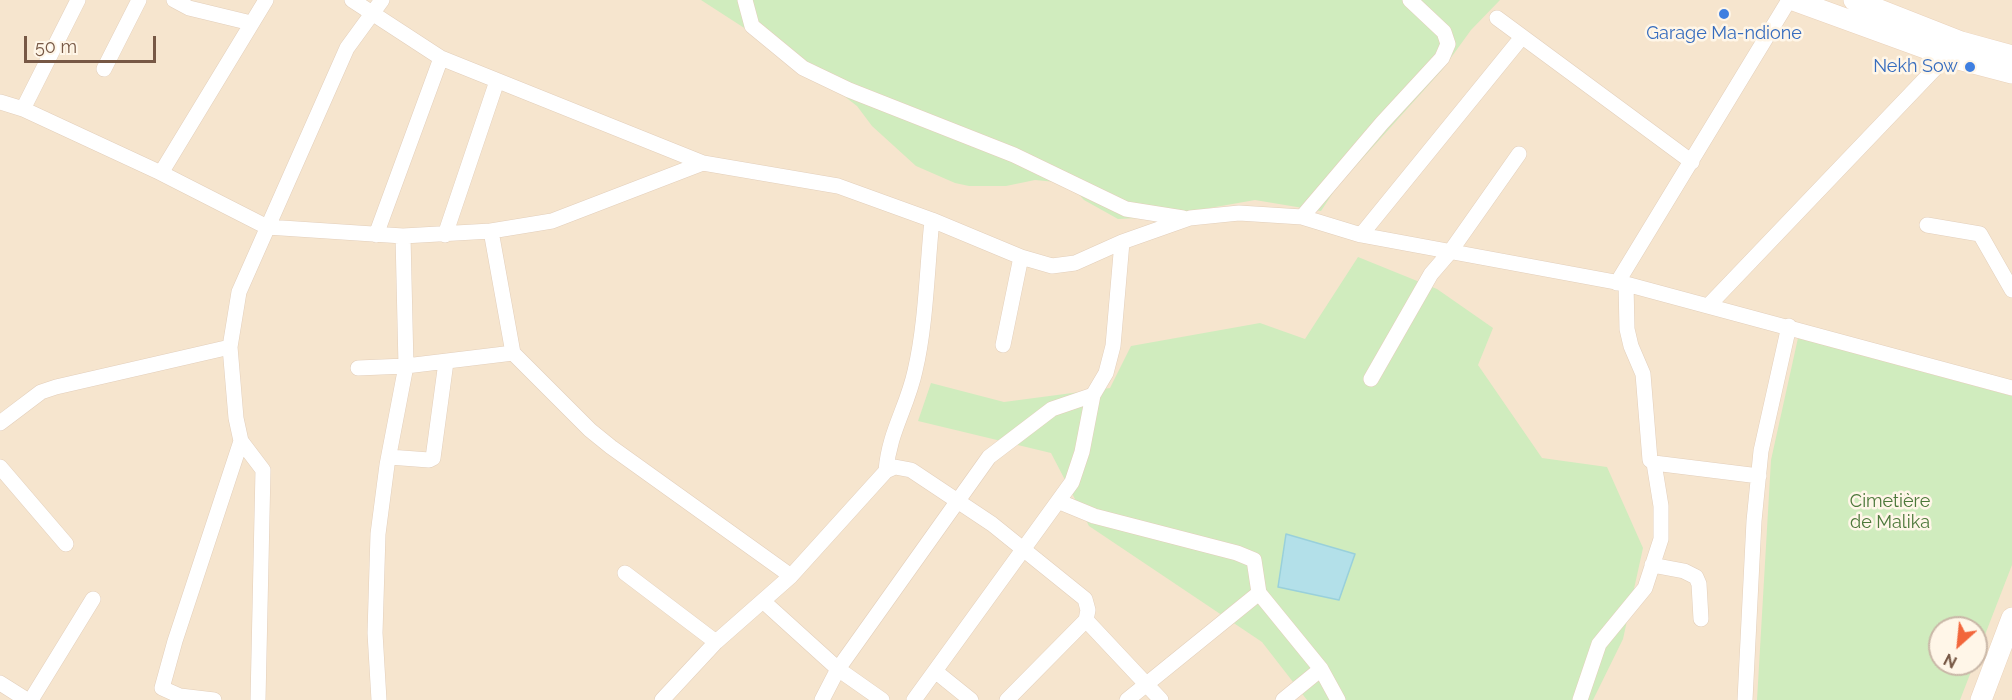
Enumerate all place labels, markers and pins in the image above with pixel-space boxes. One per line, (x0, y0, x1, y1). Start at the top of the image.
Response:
marker: Garage Ma-ndione (1717, 7, 1731, 21)
place label: Garage Ma-ndione (1646, 23, 1802, 45)
place label: Nekh Sow (1873, 56, 1958, 78)
marker: Nekh Sow (1963, 60, 1977, 74)

